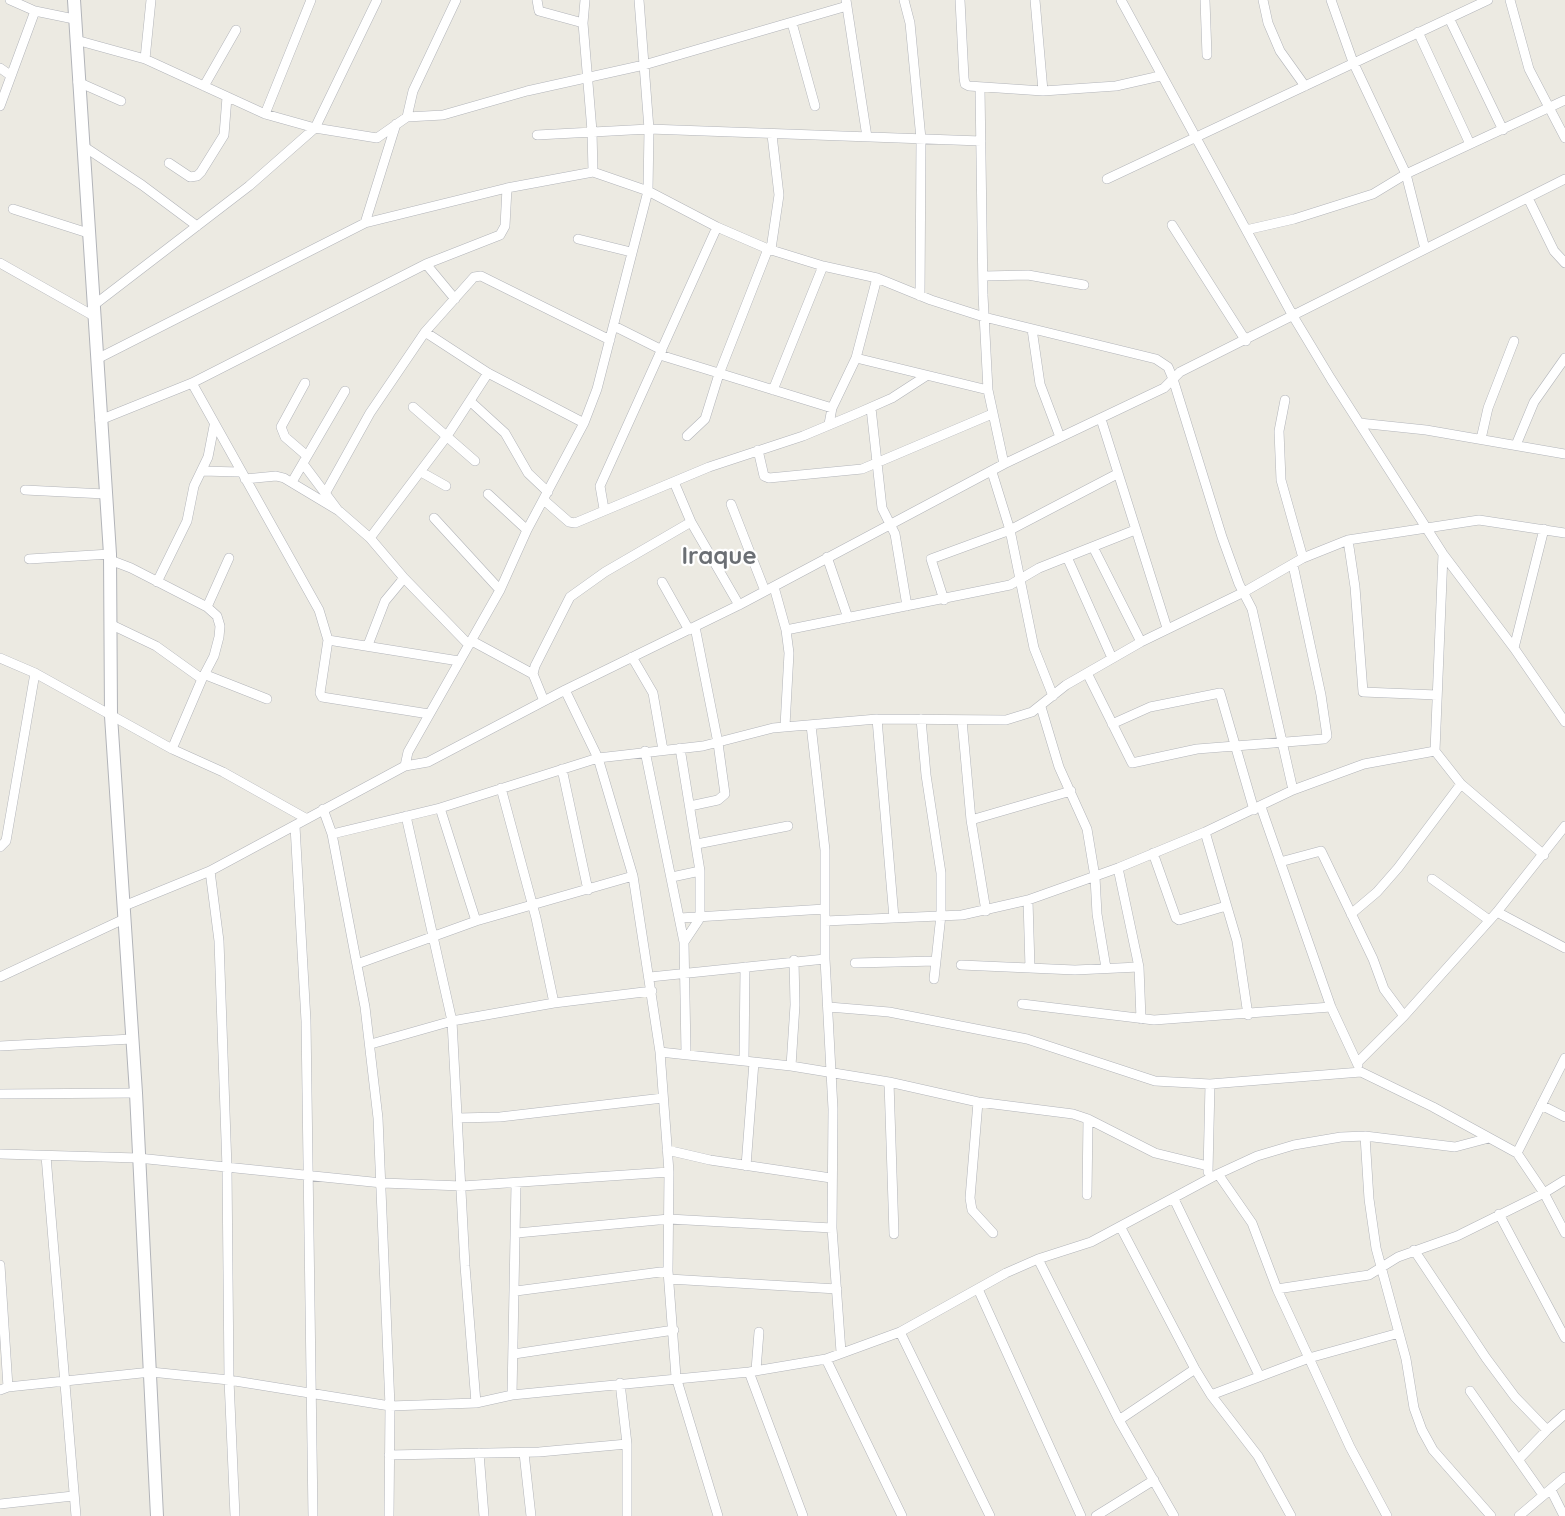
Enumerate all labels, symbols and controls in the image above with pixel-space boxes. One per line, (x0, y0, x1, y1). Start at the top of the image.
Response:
district label: Iraque (681, 543, 757, 571)

